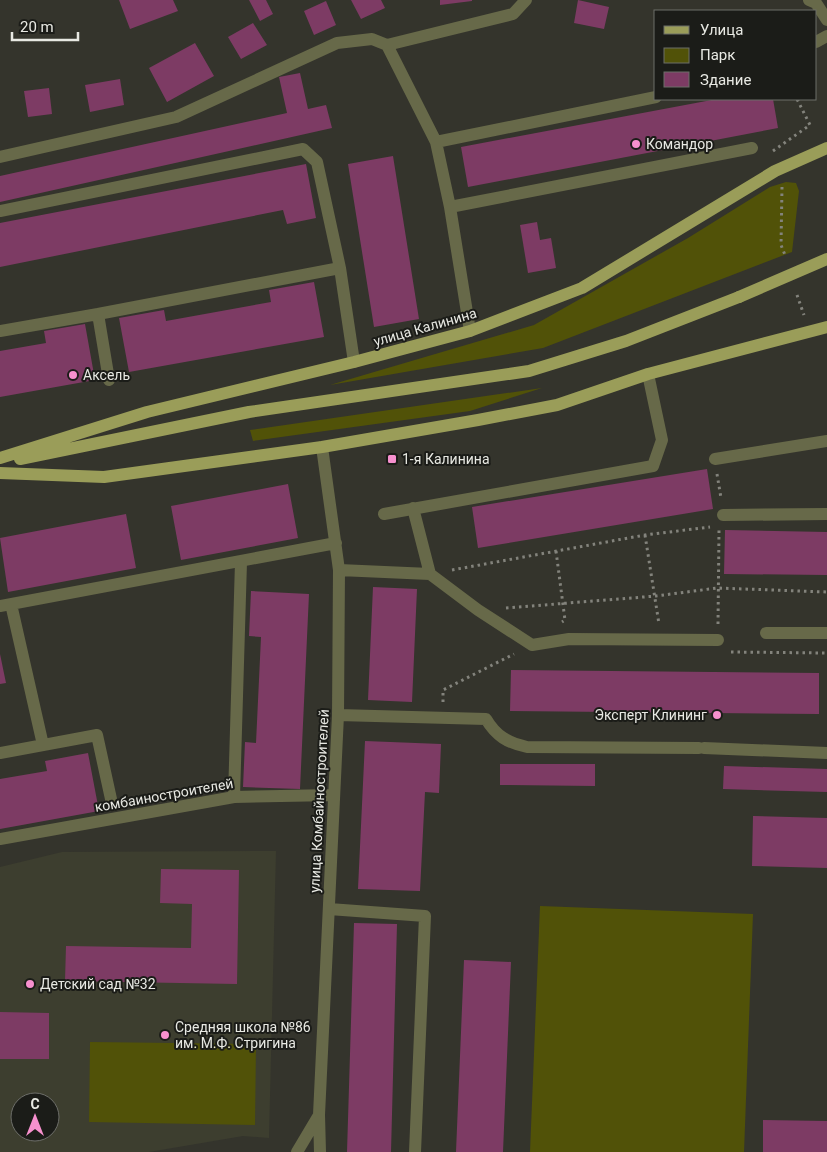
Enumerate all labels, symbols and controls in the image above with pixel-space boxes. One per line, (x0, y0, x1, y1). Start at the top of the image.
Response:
scale bar (12, 10, 79, 42)
legend (654, 10, 817, 100)
text: 20 m (20, 18, 54, 36)
text: Улица (700, 21, 743, 39)
text: Парк (700, 46, 735, 64)
text: Здание (700, 71, 751, 89)
place label: Командор (646, 136, 713, 152)
marker: Командор (630, 138, 642, 150)
street label: улица Калинина (372, 305, 478, 349)
place label: Аксель (83, 367, 130, 383)
marker: Аксель (67, 369, 79, 381)
place label: 1-я Калинина (402, 451, 490, 467)
marker: 1-я Калинина (386, 453, 398, 465)
place label: Эксперт Клининг (594, 707, 707, 723)
street label: улица Комбайностроителей (306, 709, 332, 893)
marker: Эксперт Клининг (711, 709, 723, 721)
street label: комбаиностроителей (93, 775, 235, 815)
place label: Детский сад №32 (40, 976, 156, 992)
marker: Детский сад №32 (24, 978, 36, 990)
place label: Средняя школа №86 им. М.Ф. Стригина (175, 1019, 311, 1051)
marker: Средняя школа №86 им. М.Ф. Стригина (159, 1029, 171, 1041)
north arrow (10, 1092, 60, 1142)
text: С (30, 1096, 40, 1112)

